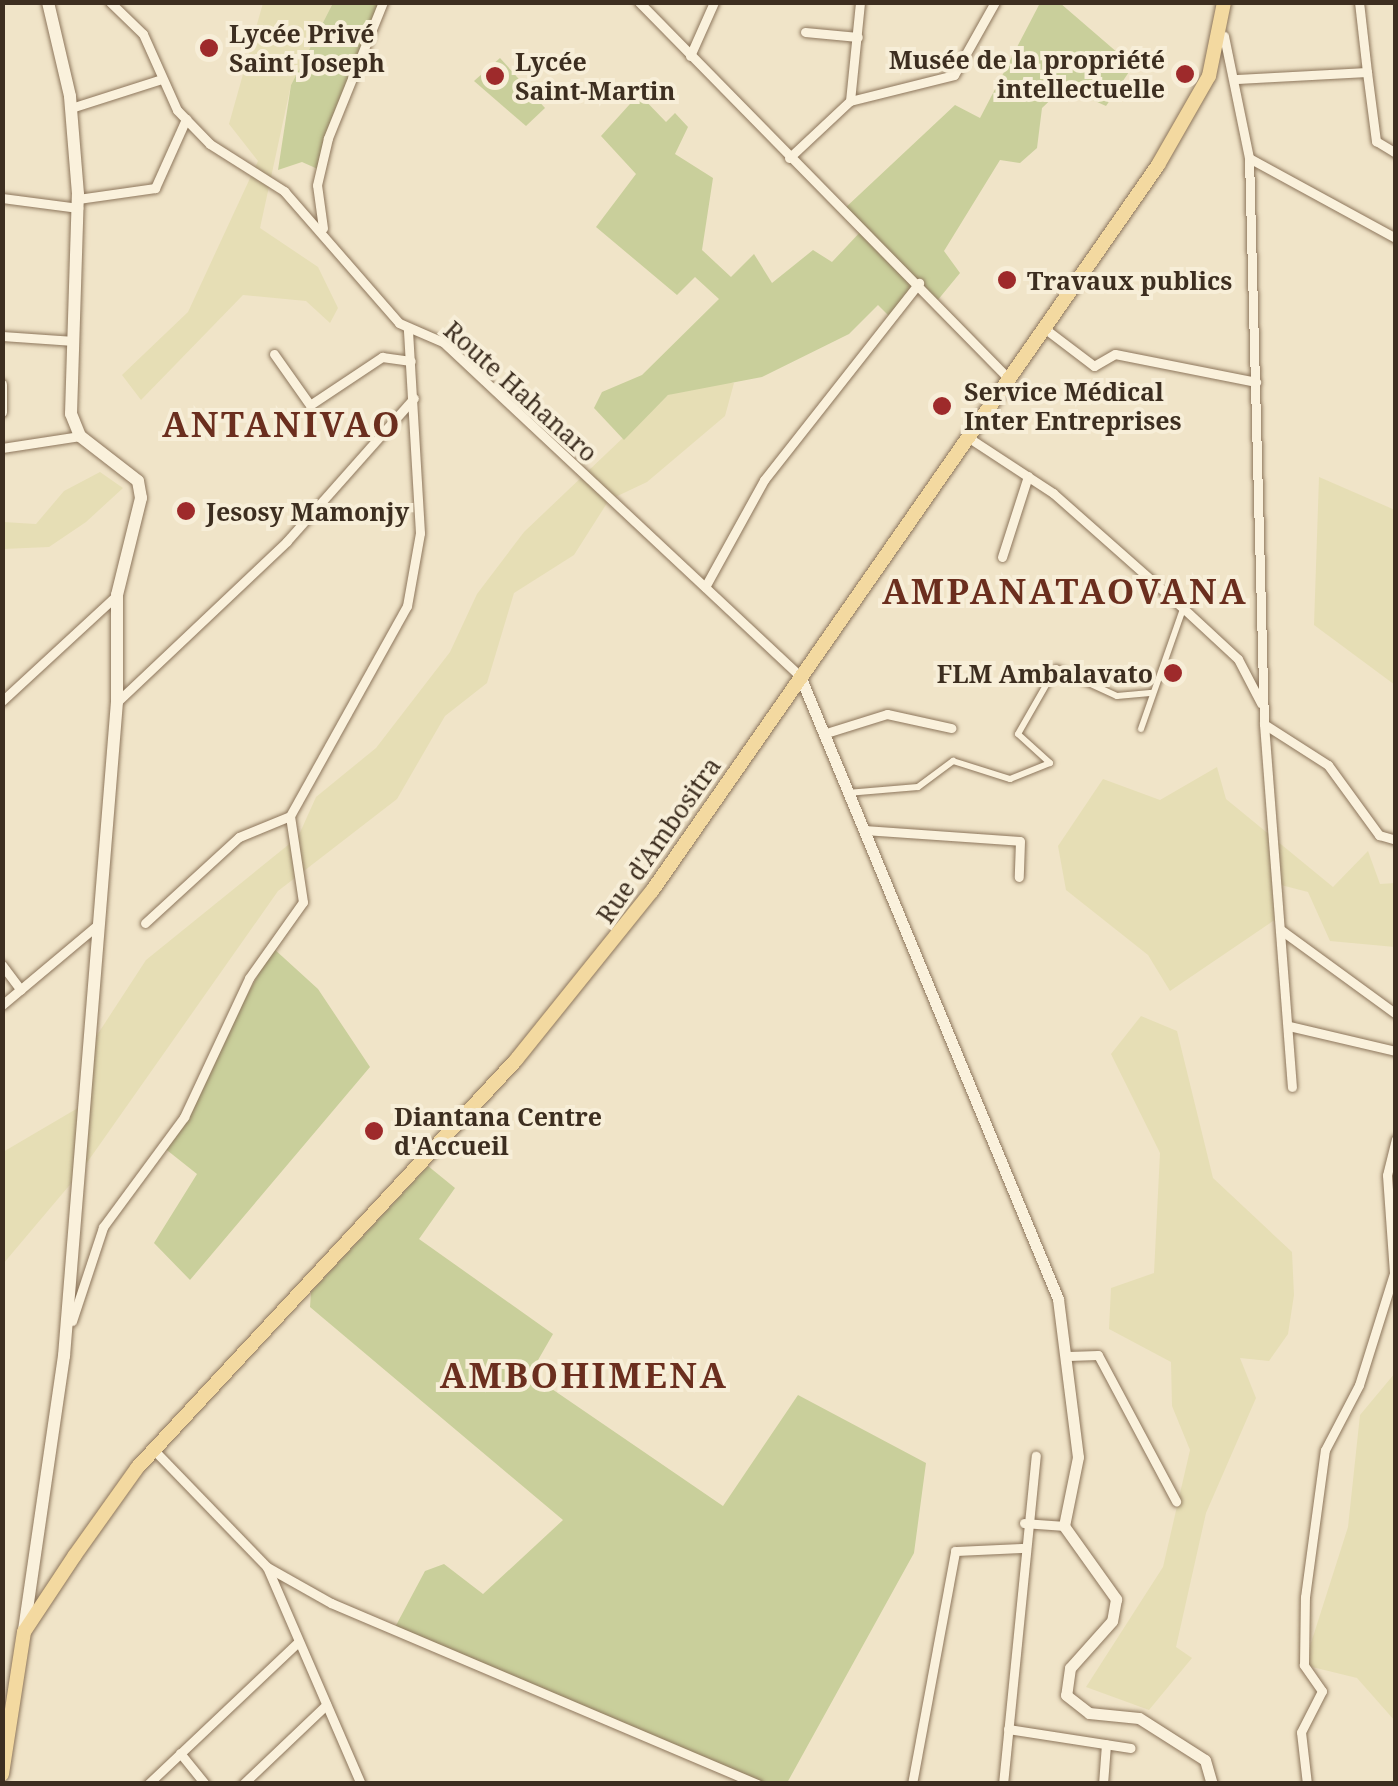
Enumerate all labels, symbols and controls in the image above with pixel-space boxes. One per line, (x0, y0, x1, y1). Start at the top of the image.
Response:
place label: Lycée Privé Saint Joseph (229, 19, 385, 78)
marker: Lycée Privé Saint Joseph (198, 37, 220, 59)
place label: Musée de la propriété intellectuelle (889, 45, 1165, 104)
place label: Lycée Saint-Martin (515, 47, 675, 106)
marker: Musée de la propriété intellectuelle (1174, 63, 1196, 85)
marker: Lycée Saint-Martin (484, 65, 506, 87)
place label: Travaux publics (1027, 265, 1232, 295)
marker: Travaux publics (996, 269, 1018, 291)
street label: Route Hahanaro (438, 314, 604, 468)
place label: Service Médical Inter Entreprises (964, 377, 1182, 436)
marker: Service Médical Inter Entreprises (929, 393, 955, 419)
district label: ANTANIVAO (162, 403, 402, 445)
place label: Jesosy Mamonjy (206, 496, 409, 526)
marker: Jesosy Mamonjy (175, 500, 197, 522)
district label: AMPANATAOVANA (882, 570, 1248, 612)
place label: FLM Ambalavato (937, 658, 1153, 688)
marker: FLM Ambalavato (1162, 662, 1184, 684)
street label: Rue d'Ambositra (590, 751, 726, 929)
place label: Diantana Centre d'Accueil (394, 1102, 602, 1161)
marker: Diantana Centre d'Accueil (363, 1120, 385, 1142)
district label: AMBOHIMENA (440, 1354, 728, 1396)

